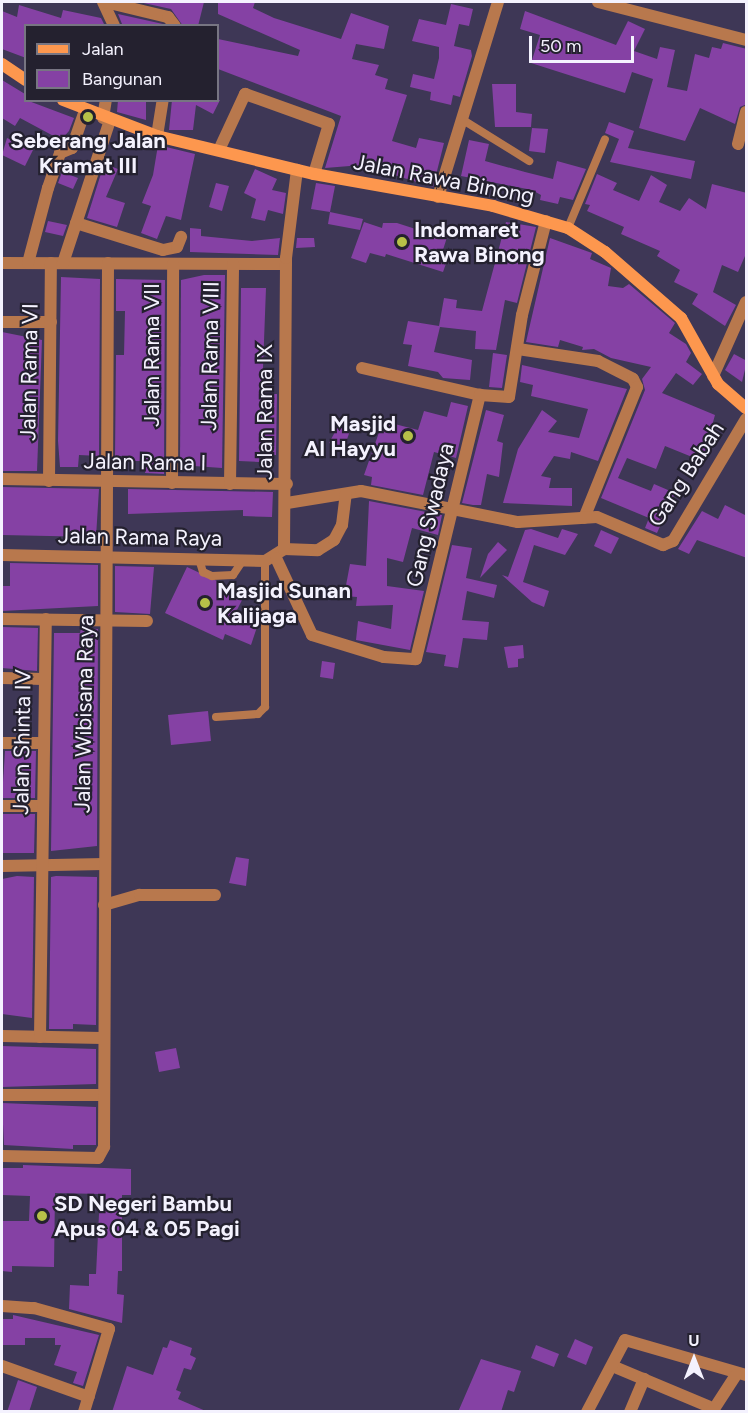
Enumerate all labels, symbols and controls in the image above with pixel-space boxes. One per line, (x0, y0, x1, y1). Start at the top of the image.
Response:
legend (24, 24, 219, 102)
scale bar (532, 24, 637, 62)
text: 50 m (540, 35, 582, 57)
text: Jalan (82, 38, 124, 60)
text: Bangunan (82, 68, 162, 90)
marker: Seberang Jalan Kramat III (81, 110, 95, 124)
place label: Seberang Jalan Kramat III (10, 127, 166, 178)
street label: Jalan Rawa Binong (351, 149, 537, 209)
place label: Indomaret Rawa Binong (414, 216, 545, 268)
marker: Indomaret Rawa Binong (395, 235, 409, 249)
street label: Jalan Rama VIII (195, 281, 225, 431)
street label: Jalan Rama VII (139, 283, 165, 427)
street label: Jalan Rama VI (15, 303, 43, 441)
street label: Jalan Rama IX (252, 344, 278, 480)
place label: Masjid Al Hayyu (304, 410, 396, 462)
street label: Gang Babah (642, 417, 730, 531)
marker: Masjid Al Hayyu (401, 429, 415, 443)
street label: Gang Swadaya (401, 441, 459, 589)
street label: Jalan Rama I (83, 448, 207, 476)
street label: Jalan Rama Raya (58, 522, 222, 552)
place label: Masjid Sunan Kalijaga (217, 577, 351, 628)
marker: Masjid Sunan Kalijaga (198, 596, 212, 610)
street label: Jalan Wibisana Raya (69, 615, 99, 813)
street label: Jalan Shinta IV (8, 669, 36, 815)
place label: SD Negeri Bambu Apus 04 & 05 Pagi (54, 1190, 240, 1242)
marker: SD Negeri Bambu Apus 04 & 05 Pagi (35, 1209, 49, 1223)
north arrow (664, 1329, 724, 1389)
text: U (688, 1331, 700, 1350)

